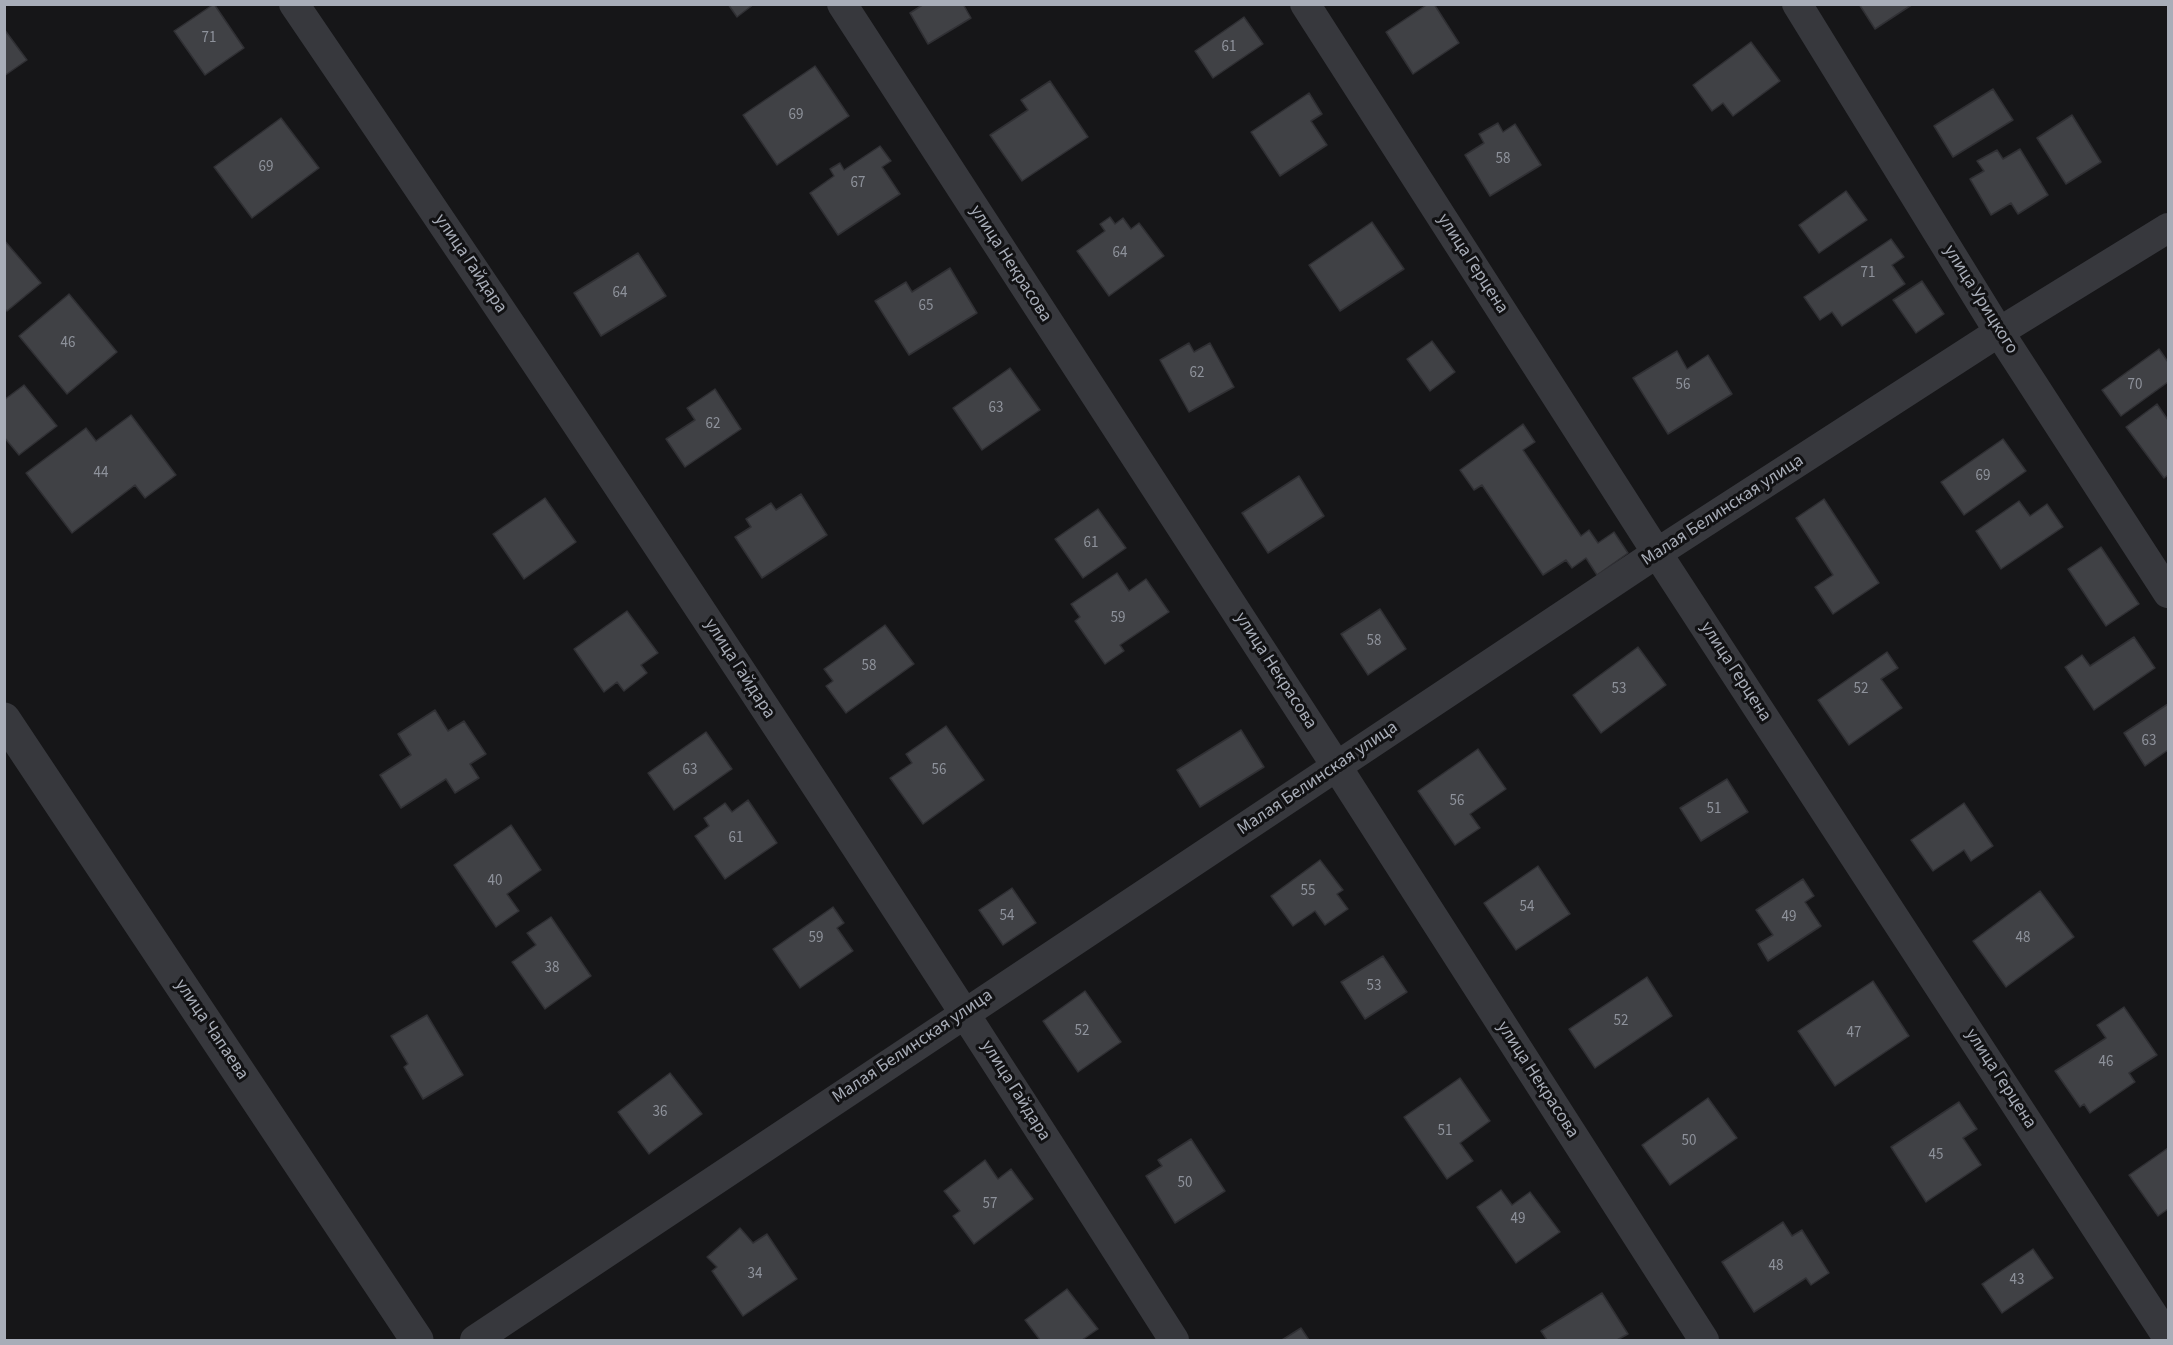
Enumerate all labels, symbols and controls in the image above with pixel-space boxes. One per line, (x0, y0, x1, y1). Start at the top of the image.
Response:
house number: 71 (202, 30, 216, 48)
house number: 61 (1222, 39, 1236, 57)
house number: 69 (789, 107, 803, 125)
house number: 58 (1496, 151, 1510, 169)
house number: 69 (259, 159, 273, 177)
house number: 67 (851, 175, 865, 193)
street label: улица Некрасова (964, 202, 1056, 326)
street label: улица Гайдара (429, 210, 511, 318)
street label: улица Герцена (1432, 210, 1512, 318)
street label: улица Урицкого (1938, 242, 2022, 358)
house number: 64 (1113, 245, 1127, 263)
house number: 71 (1861, 265, 1875, 283)
house number: 64 (613, 285, 627, 303)
house number: 65 (919, 298, 933, 316)
house number: 46 (61, 335, 75, 353)
house number: 62 (1190, 365, 1204, 383)
house number: 56 (1676, 377, 1690, 395)
house number: 70 (2128, 377, 2142, 395)
house number: 63 (989, 400, 1003, 418)
house number: 62 (706, 416, 720, 434)
street label: Малая Белинская улица (1638, 450, 1808, 572)
house number: 44 (94, 465, 108, 483)
house number: 69 (1976, 468, 1990, 486)
house number: 61 (1084, 535, 1098, 553)
street label: улица Некрасова (1229, 609, 1321, 733)
house number: 59 (1111, 610, 1125, 628)
street label: улица Гайдара (699, 615, 779, 723)
street label: улица Герцена (1695, 618, 1775, 726)
house number: 58 (1367, 633, 1381, 651)
house number: 58 (862, 658, 876, 676)
house number: 53 (1612, 681, 1626, 699)
house number: 52 (1854, 681, 1868, 699)
street label: Малая Белинская улица (1234, 717, 1402, 841)
house number: 63 (2142, 733, 2156, 751)
house number: 63 (683, 762, 697, 780)
house number: 56 (932, 762, 946, 780)
house number: 56 (1450, 793, 1464, 811)
house number: 51 (1707, 801, 1721, 819)
house number: 61 (729, 830, 743, 848)
house number: 40 (488, 873, 502, 891)
house number: 55 (1301, 883, 1315, 901)
house number: 54 (1520, 899, 1534, 917)
house number: 54 (1000, 908, 1014, 926)
house number: 49 (1782, 909, 1796, 927)
house number: 59 (809, 930, 823, 948)
house number: 48 (2016, 930, 2030, 948)
house number: 38 (545, 960, 559, 978)
street label: улица Чапаева (169, 976, 253, 1084)
house number: 53 (1367, 978, 1381, 996)
street label: Малая Белинская улица (829, 985, 997, 1109)
house number: 52 (1614, 1013, 1628, 1031)
street label: улица Некрасова (1491, 1018, 1583, 1142)
house number: 52 (1075, 1023, 1089, 1041)
house number: 47 (1847, 1025, 1861, 1043)
street label: улица Герцена (1960, 1025, 2040, 1133)
street label: улица Гайдара (975, 1037, 1055, 1145)
house number: 46 (2099, 1054, 2113, 1072)
house number: 36 (653, 1104, 667, 1122)
house number: 51 (1438, 1123, 1452, 1141)
house number: 50 (1682, 1133, 1696, 1151)
house number: 45 (1929, 1147, 1943, 1165)
house number: 50 (1178, 1175, 1192, 1193)
house number: 57 (983, 1196, 997, 1214)
house number: 49 (1511, 1211, 1525, 1229)
house number: 48 (1769, 1258, 1783, 1276)
house number: 34 (748, 1266, 762, 1284)
house number: 43 (2010, 1272, 2024, 1290)

